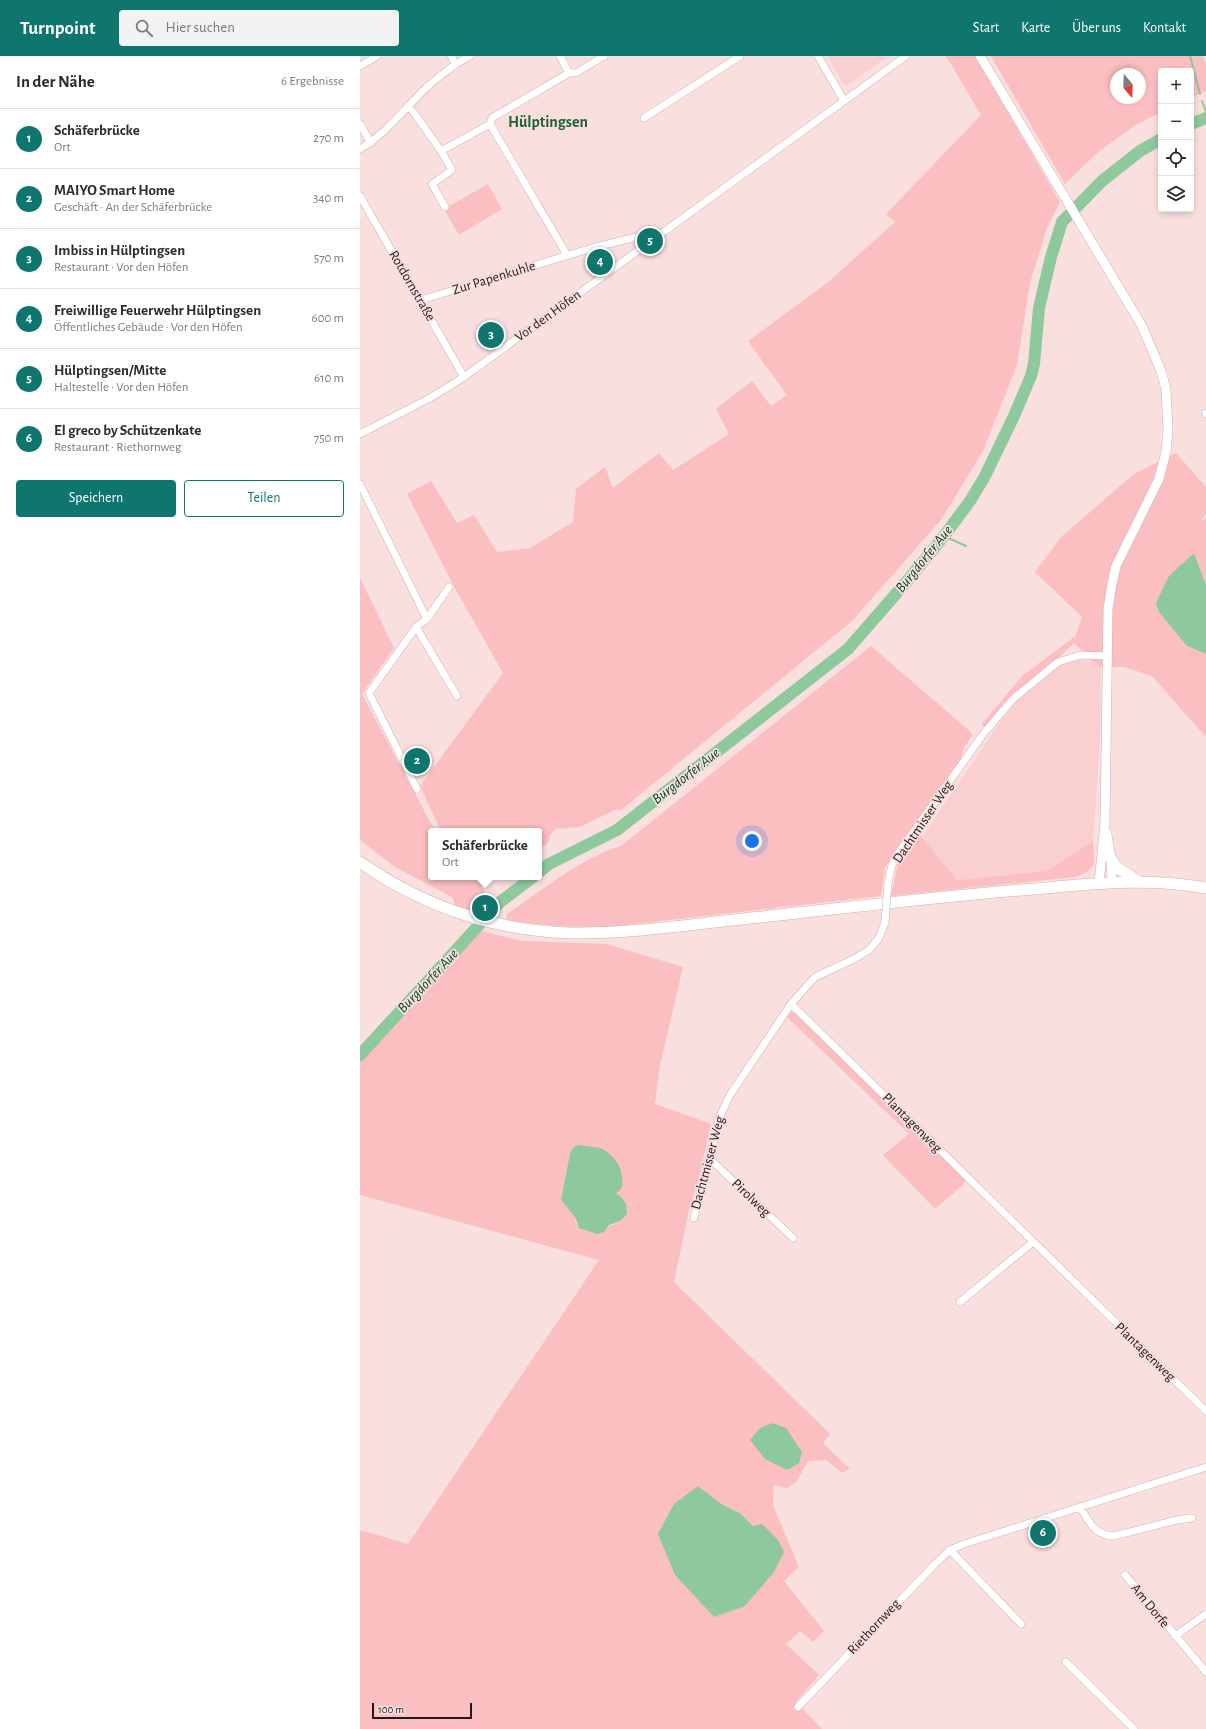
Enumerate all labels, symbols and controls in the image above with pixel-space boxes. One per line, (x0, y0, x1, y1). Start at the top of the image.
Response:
search box (119, 10, 399, 46)
icon: search (133, 17, 155, 39)
text: Turnpoint (20, 19, 95, 38)
text: Hier suchen (165, 20, 235, 35)
text: Start (973, 21, 999, 35)
text: Karte (1021, 21, 1050, 35)
text: Über uns (1072, 21, 1121, 35)
text: Kontakt (1143, 21, 1186, 35)
north arrow (1110, 68, 1146, 104)
map controls (1158, 68, 1194, 212)
button: + (1158, 68, 1194, 104)
text: In der Nähe (16, 73, 95, 90)
text: 6 Ergebnisse (281, 75, 344, 88)
button: − (1158, 104, 1194, 140)
district label: Hülptingsen (508, 114, 588, 130)
text: Schäferbrücke (54, 123, 140, 138)
text: 1 (27, 132, 31, 145)
text: 270 m (313, 132, 344, 145)
button: locate (1158, 140, 1194, 176)
text: Ort (54, 141, 71, 154)
button: layers (1158, 176, 1194, 212)
text: MAIYO Smart Home (54, 183, 175, 198)
text: 2 (26, 192, 32, 205)
text: 340 m (313, 192, 344, 205)
text: Geschäft · An der Schäferbrücke (54, 201, 212, 214)
pin: 5 (637, 226, 663, 256)
text: Imbiss in Hülptingsen (54, 243, 185, 258)
pin: 4 (587, 247, 613, 277)
street label: Rotdornstraße (386, 248, 438, 324)
text: 3 (26, 252, 32, 265)
text: 570 m (314, 252, 344, 265)
street label: Zur Papenkuhle (451, 259, 537, 297)
text: Restaurant · Vor den Höfen (54, 261, 188, 274)
street label: Vor den Höfen (512, 288, 584, 344)
text: Freiwillige Feuerwehr Hülptingsen (54, 303, 261, 318)
text: 4 (26, 312, 32, 325)
text: 600 m (312, 312, 344, 325)
pin: 3 (478, 320, 504, 350)
text: Öffentliches Gebäude · Vor den Höfen (54, 321, 243, 334)
text: Hülptingsen/Mitte (54, 363, 166, 378)
text: 5 (26, 372, 32, 385)
text: 610 m (314, 372, 344, 385)
text: Haltestelle · Vor den Höfen (54, 381, 188, 394)
text: El greco by Schützenkate (54, 423, 201, 438)
text: 6 (26, 432, 32, 445)
text: 750 m (314, 432, 344, 445)
text: Restaurant · Riethornweg (54, 441, 181, 454)
button: Speichern (16, 480, 176, 517)
button: Teilen (184, 480, 344, 517)
water label: Burgdorfer Aue (893, 522, 956, 595)
water label: Burgdorfer Aue (649, 745, 723, 807)
pin: 2 (404, 746, 430, 776)
street label: Dachtmisser Weg (890, 778, 956, 866)
popup (428, 828, 542, 880)
your location (742, 831, 762, 851)
text: Schäferbrücke (442, 838, 528, 853)
text: Ort (442, 856, 459, 869)
pin: 1 (472, 893, 498, 923)
water label: Burgdorfer Aue (395, 946, 461, 1016)
street label: Plantagenweg (880, 1091, 945, 1156)
street label: Dachtmisser Weg (689, 1115, 727, 1211)
street label: Pirolweg (729, 1176, 773, 1220)
street label: Plantagenweg (1112, 1320, 1178, 1384)
pin: 6 (1030, 1518, 1056, 1548)
street label: Am Dorfe (1128, 1581, 1172, 1631)
street label: Riethornweg (845, 1597, 903, 1657)
scale bar (372, 1701, 472, 1720)
text: 100 m (378, 1704, 404, 1715)

